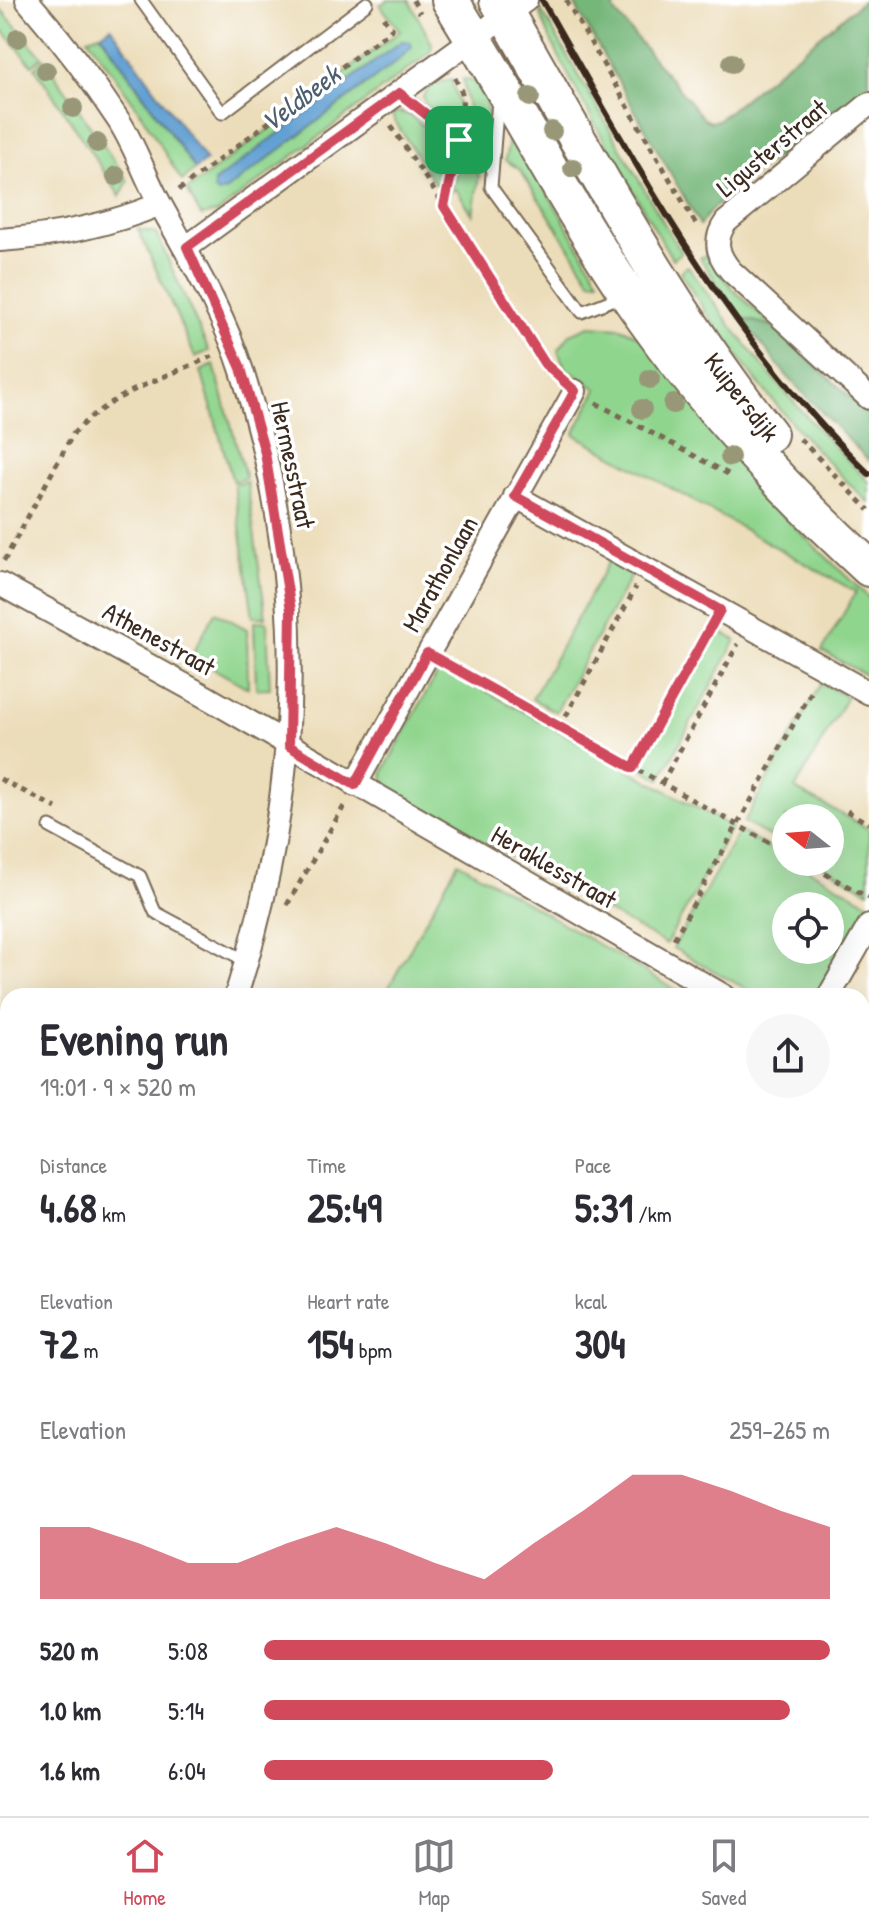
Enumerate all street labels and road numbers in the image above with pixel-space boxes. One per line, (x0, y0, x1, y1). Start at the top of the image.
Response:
street label: Ligusterstraat (709, 90, 835, 204)
street label: Kuipersdijk (697, 345, 788, 449)
street label: Hermesstraat (263, 398, 324, 533)
street label: Marathonlaan (393, 510, 486, 638)
street label: Athenestraat (97, 593, 223, 684)
street label: Heraklesstraat (485, 817, 624, 917)

